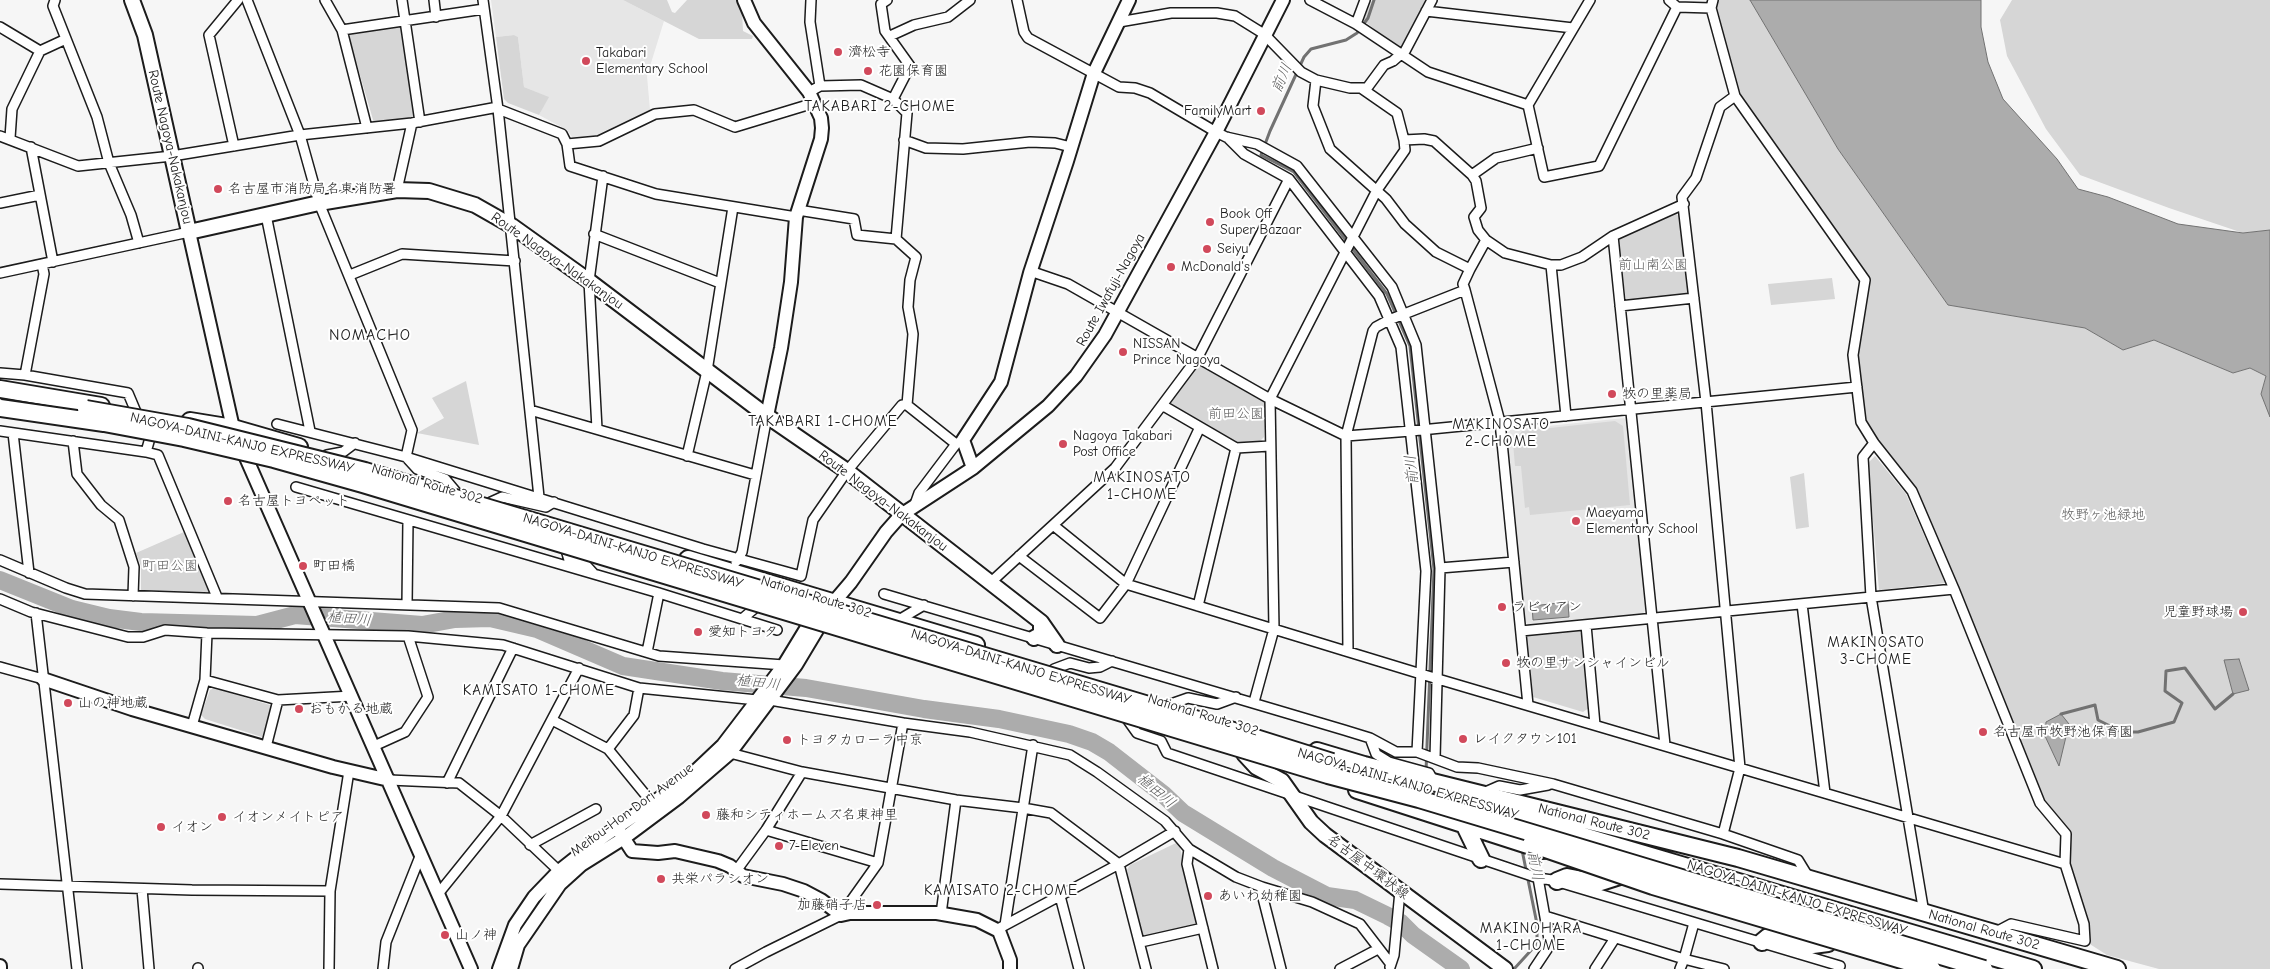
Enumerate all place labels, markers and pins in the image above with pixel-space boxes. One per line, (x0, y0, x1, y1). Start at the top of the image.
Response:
place label: 濟松寺 (848, 44, 890, 60)
place label: Takabari Elementary School (596, 45, 708, 78)
marker: 濟松寺 (832, 46, 844, 58)
marker: Takabari Elementary School (580, 55, 592, 67)
place label: 花園保育園 (878, 63, 948, 79)
marker: 花園保育園 (862, 65, 874, 77)
place label: FamilyMart (1184, 103, 1251, 119)
marker: FamilyMart (1255, 105, 1267, 117)
place label: 名古屋市消防局名東消防署 (228, 181, 396, 197)
marker: 名古屋市消防局名東消防署 (212, 183, 224, 195)
place label: Book Off Super Bazaar (1220, 206, 1301, 238)
marker: Book Off Super Bazaar (1204, 216, 1216, 228)
place label: Seiyu (1217, 241, 1248, 257)
marker: Seiyu (1201, 243, 1213, 255)
place label: McDonald's (1181, 259, 1250, 275)
marker: McDonald's (1165, 261, 1177, 273)
place label: NISSAN Prince Nagoya (1133, 336, 1220, 368)
marker: NISSAN Prince Nagoya (1117, 346, 1129, 358)
place label: 牧の里薬局 (1622, 386, 1692, 402)
marker: 牧の里薬局 (1606, 388, 1618, 400)
place label: Nagoya Takabari Post Office (1073, 428, 1173, 461)
marker: Nagoya Takabari Post Office (1057, 438, 1069, 450)
place label: 名古屋トヨペット (238, 493, 350, 509)
marker: 名古屋トヨペット (222, 495, 234, 507)
place label: Maeyama Elementary School (1586, 505, 1698, 538)
marker: Maeyama Elementary School (1570, 515, 1582, 527)
place label: 町田橋 (313, 558, 355, 574)
marker: 町田橋 (297, 560, 309, 572)
place label: ラビィアン (1512, 599, 1582, 615)
marker: ラビィアン (1496, 601, 1508, 613)
place label: 児童野球場 (2163, 604, 2233, 620)
marker: 児童野球場 (2237, 606, 2249, 618)
place label: 愛知トヨタ (708, 624, 778, 640)
marker: 愛知トヨタ (692, 626, 704, 638)
place label: 牧の里サンシャインビル (1516, 655, 1670, 671)
marker: 牧の里サンシャインビル (1500, 657, 1512, 669)
place label: 山の神地蔵 (78, 695, 148, 711)
marker: 山の神地蔵 (62, 697, 74, 709)
place label: おもかる地蔵 (309, 701, 393, 717)
marker: おもかる地蔵 (293, 703, 305, 715)
place label: 名古屋市牧野池保育園 (1993, 724, 2133, 740)
marker: 名古屋市牧野池保育園 (1977, 726, 1989, 738)
place label: レイクタウン101 (1473, 731, 1577, 747)
place label: トヨタカローラ中京 (797, 732, 923, 748)
marker: レイクタウン101 (1457, 733, 1469, 745)
marker: トヨタカローラ中京 (781, 734, 793, 746)
place label: 藤和シティホームズ名東神里 (716, 807, 898, 823)
place label: イオンメイトピア (232, 809, 344, 825)
marker: 藤和シティホームズ名東神里 (700, 809, 712, 821)
marker: イオンメイトピア (216, 811, 228, 823)
place label: イオン (171, 819, 213, 835)
marker: イオン (155, 821, 167, 833)
place label: 7-Eleven (789, 838, 839, 854)
marker: 7-Eleven (773, 840, 785, 852)
place label: 共栄パラシオン (671, 871, 769, 887)
marker: 共栄パラシオン (655, 873, 667, 885)
place label: あいわ幼稚園 (1218, 888, 1302, 904)
marker: あいわ幼稚園 (1202, 890, 1214, 902)
place label: 加藤硝子店 (797, 897, 867, 913)
marker: 加藤硝子店 (871, 899, 883, 911)
place label: 山ノ神 (455, 927, 497, 943)
marker: 山ノ神 (439, 929, 451, 941)

